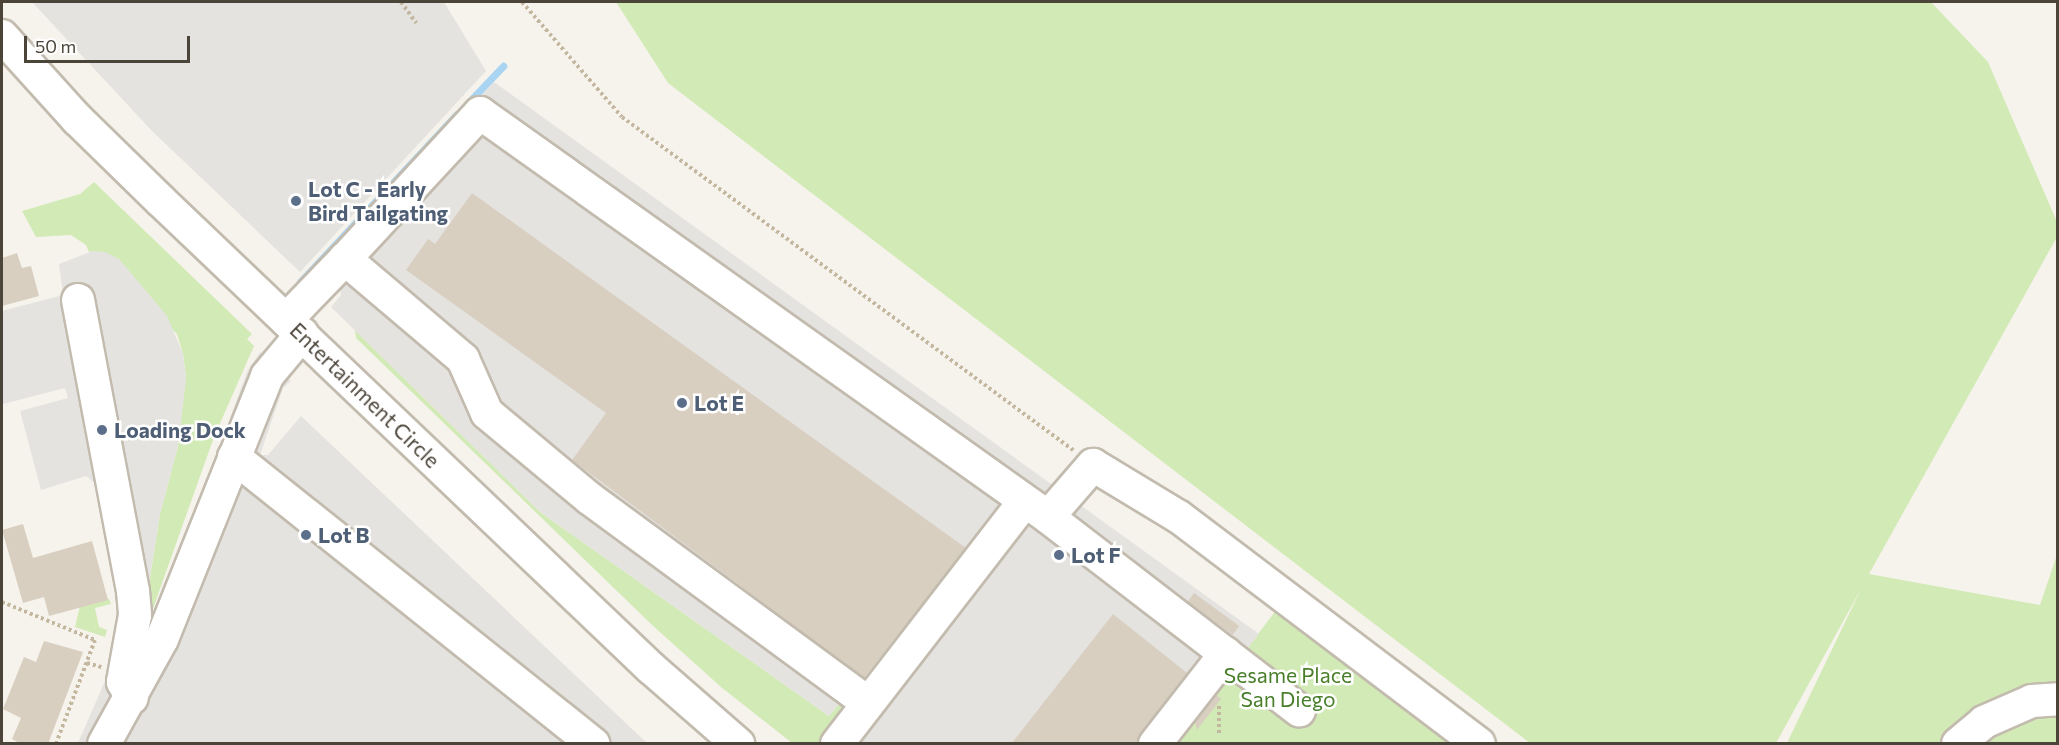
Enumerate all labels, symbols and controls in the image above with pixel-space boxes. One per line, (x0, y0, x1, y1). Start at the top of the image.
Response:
scale bar (27, 24, 194, 62)
text: 50 m (35, 35, 76, 57)
place label: Lot C - Early Bird Tailgating (308, 176, 448, 226)
marker: Lot C - Early Bird Tailgating (289, 194, 303, 208)
street label: Entertainment Circle (285, 317, 445, 473)
place label: Lot E (694, 390, 744, 416)
marker: Lot E (675, 396, 689, 410)
place label: Loading Dock (114, 417, 246, 443)
marker: Loading Dock (95, 423, 109, 437)
place label: Lot B (318, 522, 369, 548)
marker: Lot B (299, 528, 313, 542)
place label: Lot F (1071, 542, 1121, 568)
marker: Lot F (1052, 548, 1066, 562)
park label: Sesame Place San Diego (1224, 662, 1352, 712)

